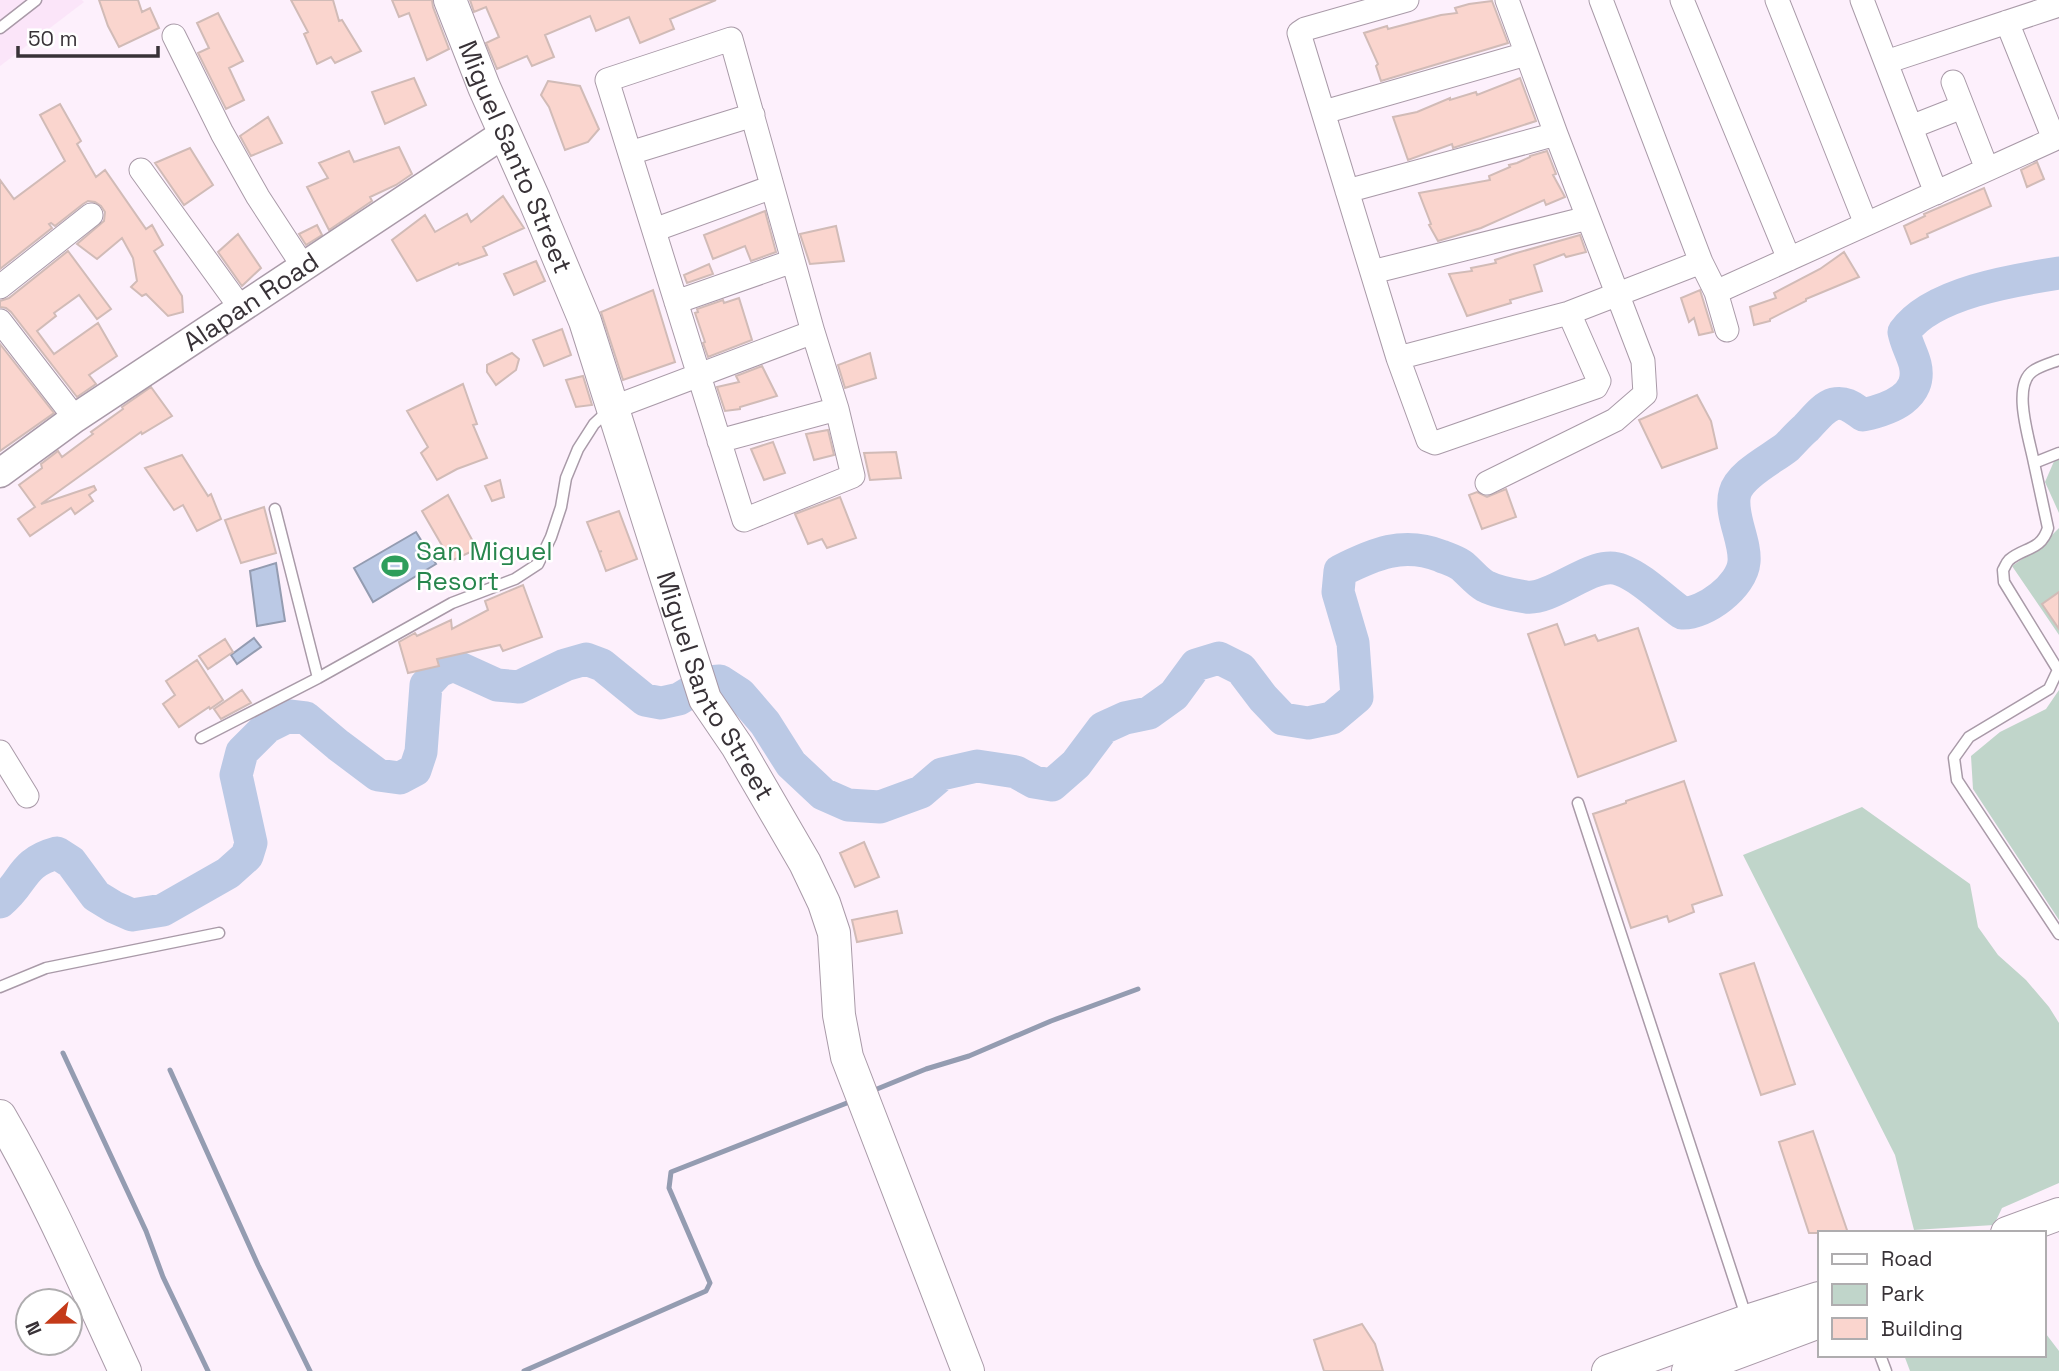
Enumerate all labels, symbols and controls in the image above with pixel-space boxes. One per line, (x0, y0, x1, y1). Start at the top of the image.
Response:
scale bar (18, 14, 158, 58)
text: 50 m (28, 25, 78, 52)
street label: Miguel Santo Street (451, 36, 580, 278)
street label: Alapan Road (177, 244, 325, 359)
place label: San Miguel Resort (416, 534, 553, 598)
sports icon: San Miguel Resort (380, 551, 410, 581)
street label: Miguel Santo Street (649, 567, 782, 807)
legend (1818, 1231, 2045, 1357)
text: Road (1881, 1245, 1933, 1272)
text: Park (1881, 1280, 1925, 1307)
north arrow (14, 1287, 84, 1357)
text: Building (1881, 1315, 1963, 1342)
text: N (20, 1318, 48, 1339)

